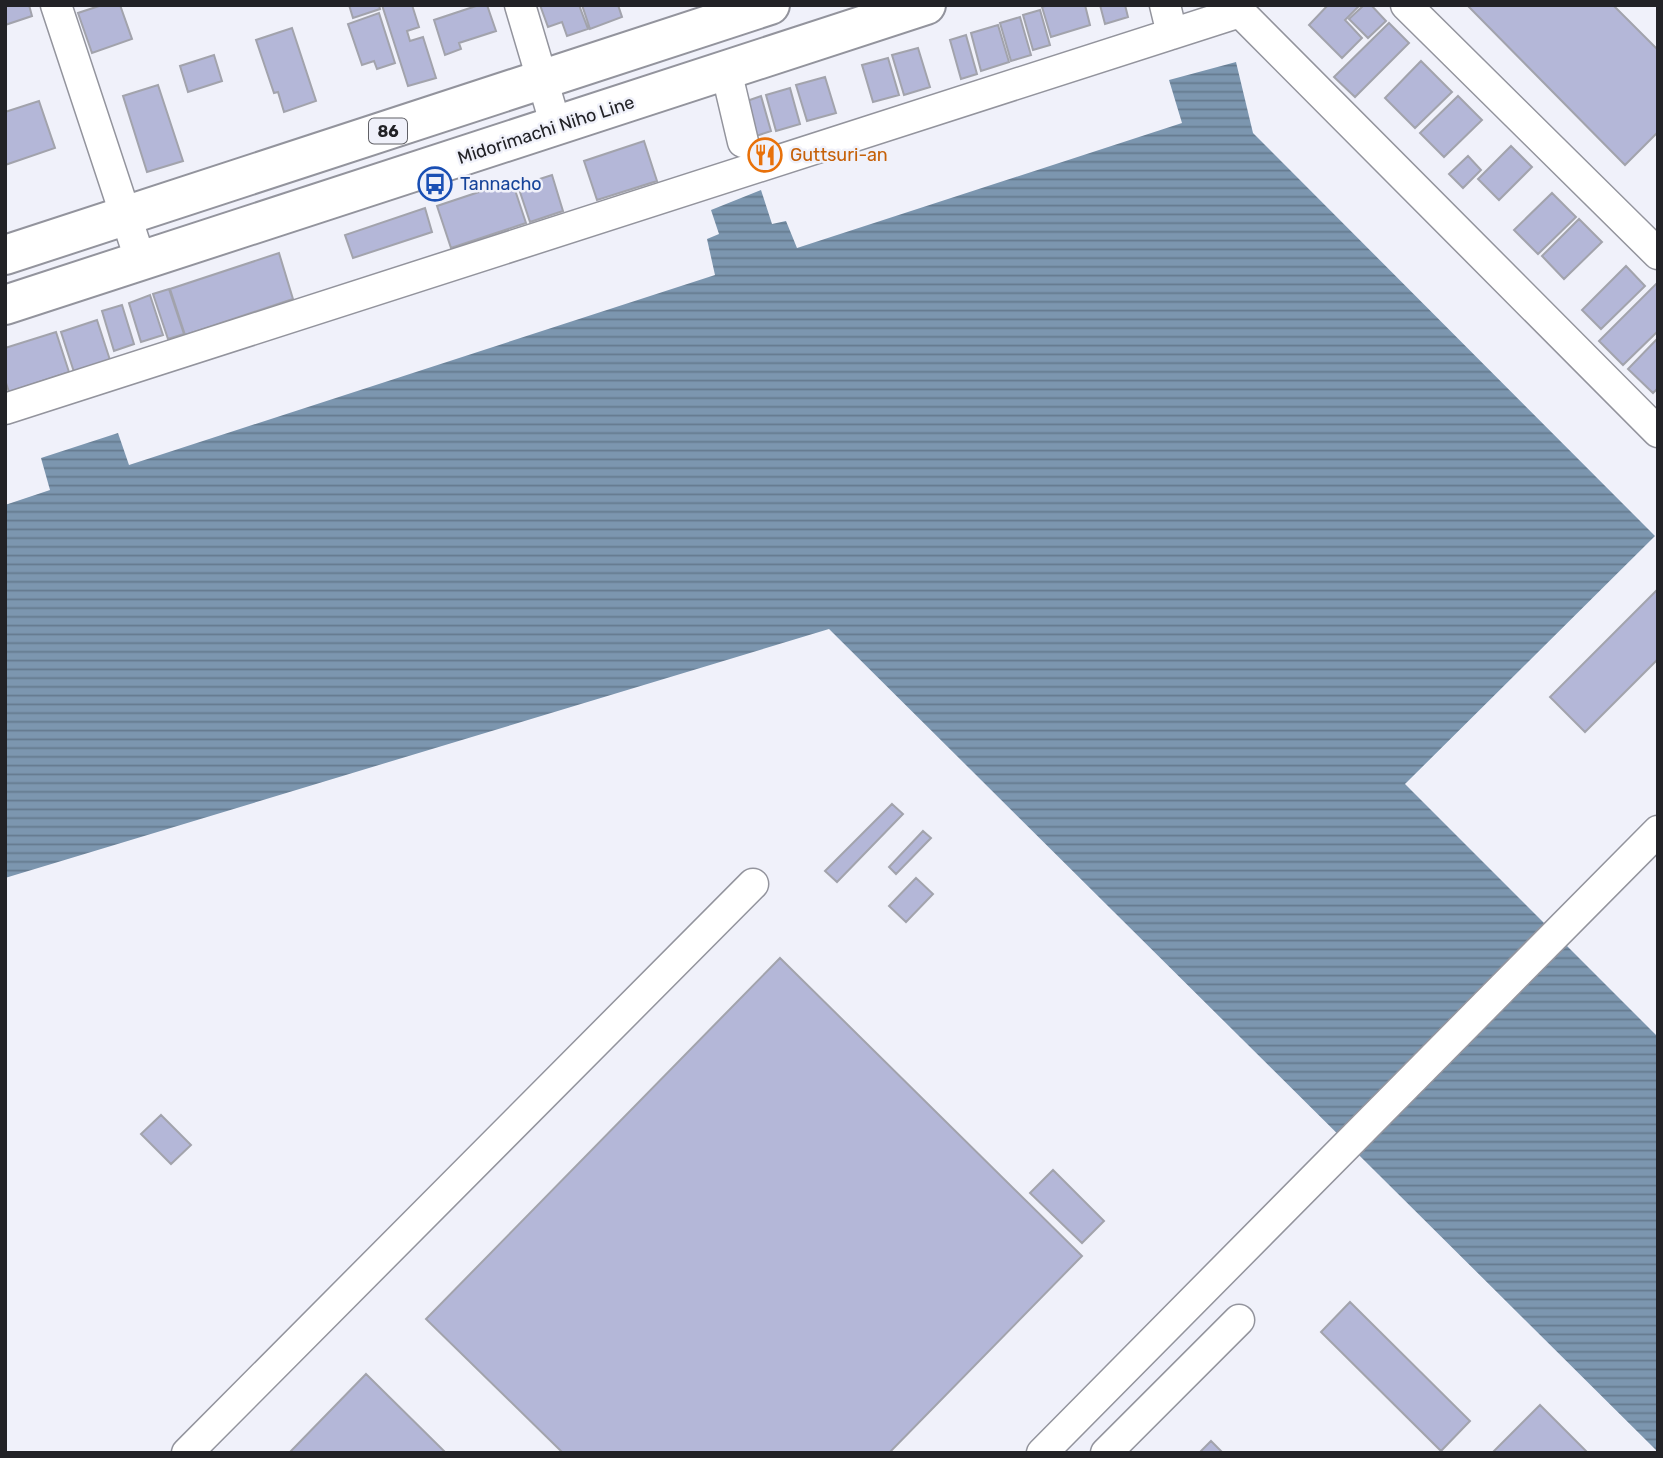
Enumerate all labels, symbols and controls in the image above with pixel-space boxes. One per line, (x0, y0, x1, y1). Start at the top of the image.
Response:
street label: Midorimachi Niho Line (455, 91, 637, 169)
road number: 86 (369, 119, 407, 144)
restaurant icon: Guttsuri-an (746, 136, 784, 174)
place label: Guttsuri-an (790, 144, 888, 166)
bus stop icon: Tannacho (416, 165, 454, 203)
place label: Tannacho (460, 173, 542, 195)

